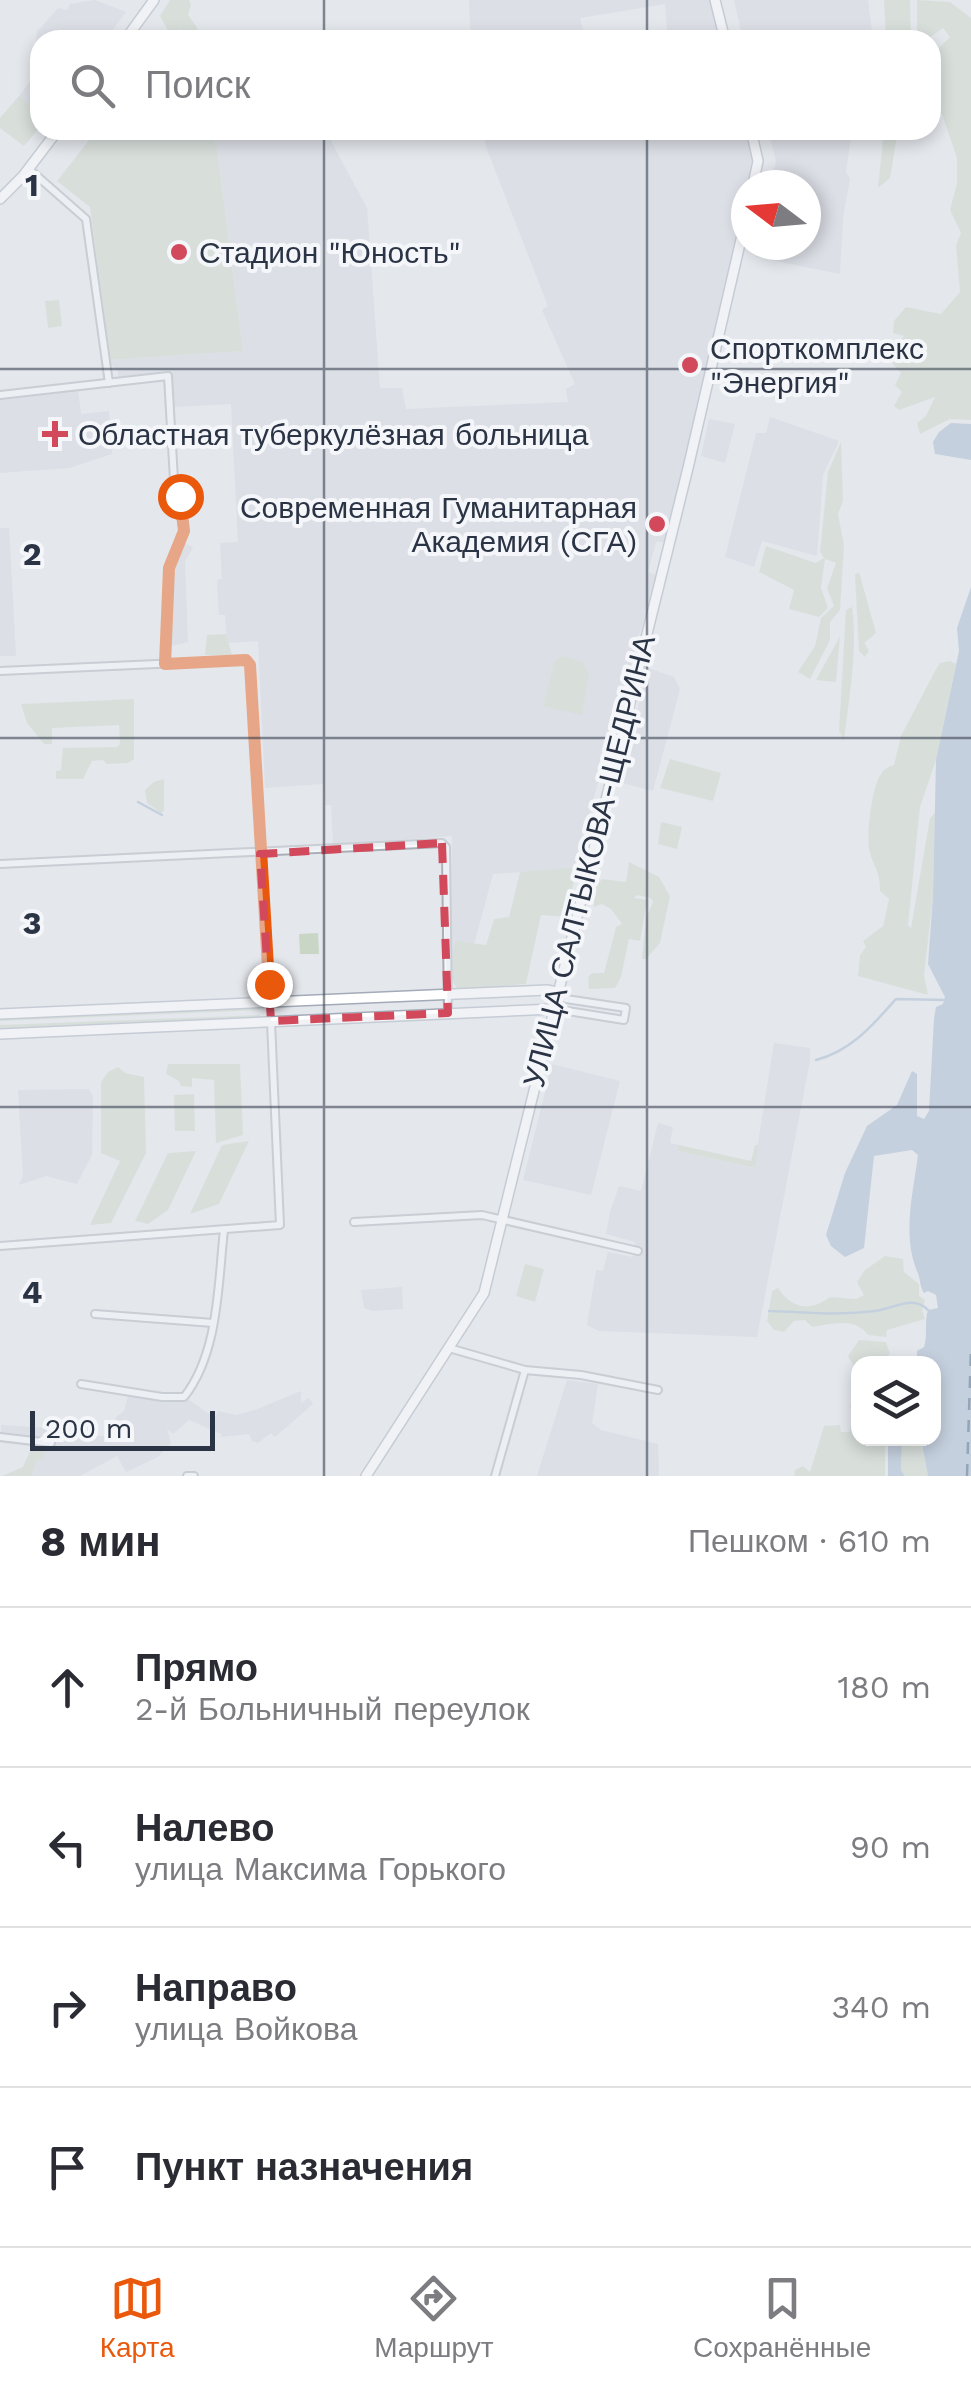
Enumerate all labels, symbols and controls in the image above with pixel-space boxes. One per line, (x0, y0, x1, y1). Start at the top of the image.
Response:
search box (30, 30, 941, 140)
icon: search (65, 58, 120, 113)
text: Поиск (145, 63, 250, 107)
text: 1 (25, 166, 39, 204)
north arrow (731, 170, 821, 260)
place label: Стадион "Юность" (199, 235, 461, 270)
marker: Стадион "Юность" (168, 241, 190, 263)
place label: Спорткомплекс "Энергия" (710, 331, 924, 400)
marker: Спорткомплекс "Энергия" (679, 354, 701, 376)
place label: Областная туберкулёзная больница (78, 417, 589, 452)
marker: Областная туберкулёзная больница (42, 421, 68, 447)
route start (158, 474, 204, 520)
place label: Современная Гуманитарная Академия (СГА) (240, 490, 637, 559)
marker: Современная Гуманитарная Академия (СГА) (646, 513, 668, 535)
text: 2 (22, 535, 42, 573)
street label: УЛИЦА САЛТЫКОВА-ЩЕДРИНА (516, 631, 662, 1091)
text: 3 (23, 904, 41, 942)
route end (247, 962, 293, 1008)
text: 4 (22, 1273, 42, 1311)
map controls (851, 1356, 941, 1446)
button: layers (851, 1356, 941, 1446)
scale bar (30, 1406, 215, 1450)
text: 200 m (45, 1412, 132, 1445)
text: 8 мин (40, 1517, 161, 1566)
text: Пешком · 610 m (688, 1522, 931, 1560)
text: Прямо (135, 1646, 258, 1690)
icon: ahead (40, 1660, 95, 1715)
text: 180 m (837, 1668, 931, 1706)
text: 2-й Больничный переулок (135, 1690, 530, 1728)
text: Налево (135, 1806, 274, 1850)
icon: left (40, 1820, 95, 1875)
text: 90 m (850, 1828, 931, 1866)
text: улица Максима Горького (135, 1850, 506, 1888)
text: Направо (135, 1966, 297, 2010)
icon: right (40, 1980, 95, 2035)
text: 340 m (831, 1988, 931, 2026)
text: улица Войкова (135, 2010, 358, 2048)
icon: arrive (40, 2140, 95, 2195)
text: Пункт назначения (135, 2145, 473, 2189)
tab: Карта (100, 2271, 175, 2364)
tab: Маршрут (374, 2271, 493, 2364)
tab: Сохранённые (693, 2271, 871, 2364)

